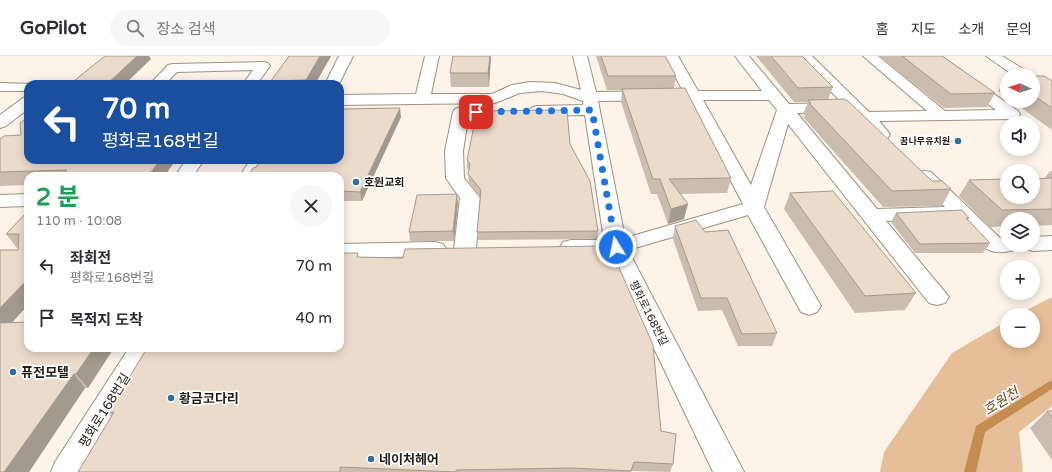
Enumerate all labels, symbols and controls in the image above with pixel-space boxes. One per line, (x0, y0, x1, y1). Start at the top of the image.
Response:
search box (110, 10, 390, 46)
text: GoPilot (20, 17, 86, 39)
icon: search (124, 17, 146, 39)
text: 장소 검색 (156, 20, 216, 38)
text: 홈 (876, 21, 889, 38)
text: 지도 (911, 21, 936, 38)
text: 소개 (958, 21, 984, 38)
text: 문의 (1006, 21, 1032, 38)
north arrow (1000, 68, 1040, 108)
map controls (1000, 68, 1040, 348)
text: 70 m (102, 92, 170, 126)
pin (459, 95, 493, 129)
icon: left (36, 96, 88, 148)
icon: arrive (465, 101, 487, 123)
button: sound (1000, 116, 1040, 156)
text: 평화로168번길 (102, 130, 219, 152)
place label: 꿈나무유치원 (899, 136, 950, 147)
marker: 꿈나무유치원 (953, 136, 963, 146)
button: search (1000, 164, 1040, 204)
place label: 호원교회 (364, 176, 404, 189)
marker: 호원교회 (351, 177, 361, 187)
text: 2 분 (36, 183, 79, 212)
button: close (290, 185, 332, 227)
button: layers (1000, 212, 1040, 252)
text: 110 m · 10:08 (36, 213, 122, 229)
position arrow (595, 226, 637, 268)
text: 좌회전 (70, 249, 111, 267)
icon: left (36, 255, 58, 277)
text: 70 m (295, 257, 332, 275)
button: + (1000, 260, 1040, 300)
text: 평화로168번길 (70, 270, 154, 286)
street label: 평화로168번길 (627, 278, 671, 348)
icon: arrive (36, 307, 58, 329)
button: − (1000, 308, 1040, 348)
text: 40 m (295, 309, 332, 327)
text: 목적지 도착 (70, 311, 143, 329)
place label: 퓨전모텔 (21, 365, 69, 381)
marker: 퓨전모텔 (8, 367, 18, 377)
street label: 평화로168번길 (76, 371, 134, 451)
water label: 호원천 (980, 383, 1023, 419)
place label: 황금코다리 (179, 391, 239, 407)
marker: 황금코다리 (166, 393, 176, 403)
place label: 네이처헤어 (379, 452, 439, 468)
marker: 네이처헤어 (366, 454, 376, 464)

